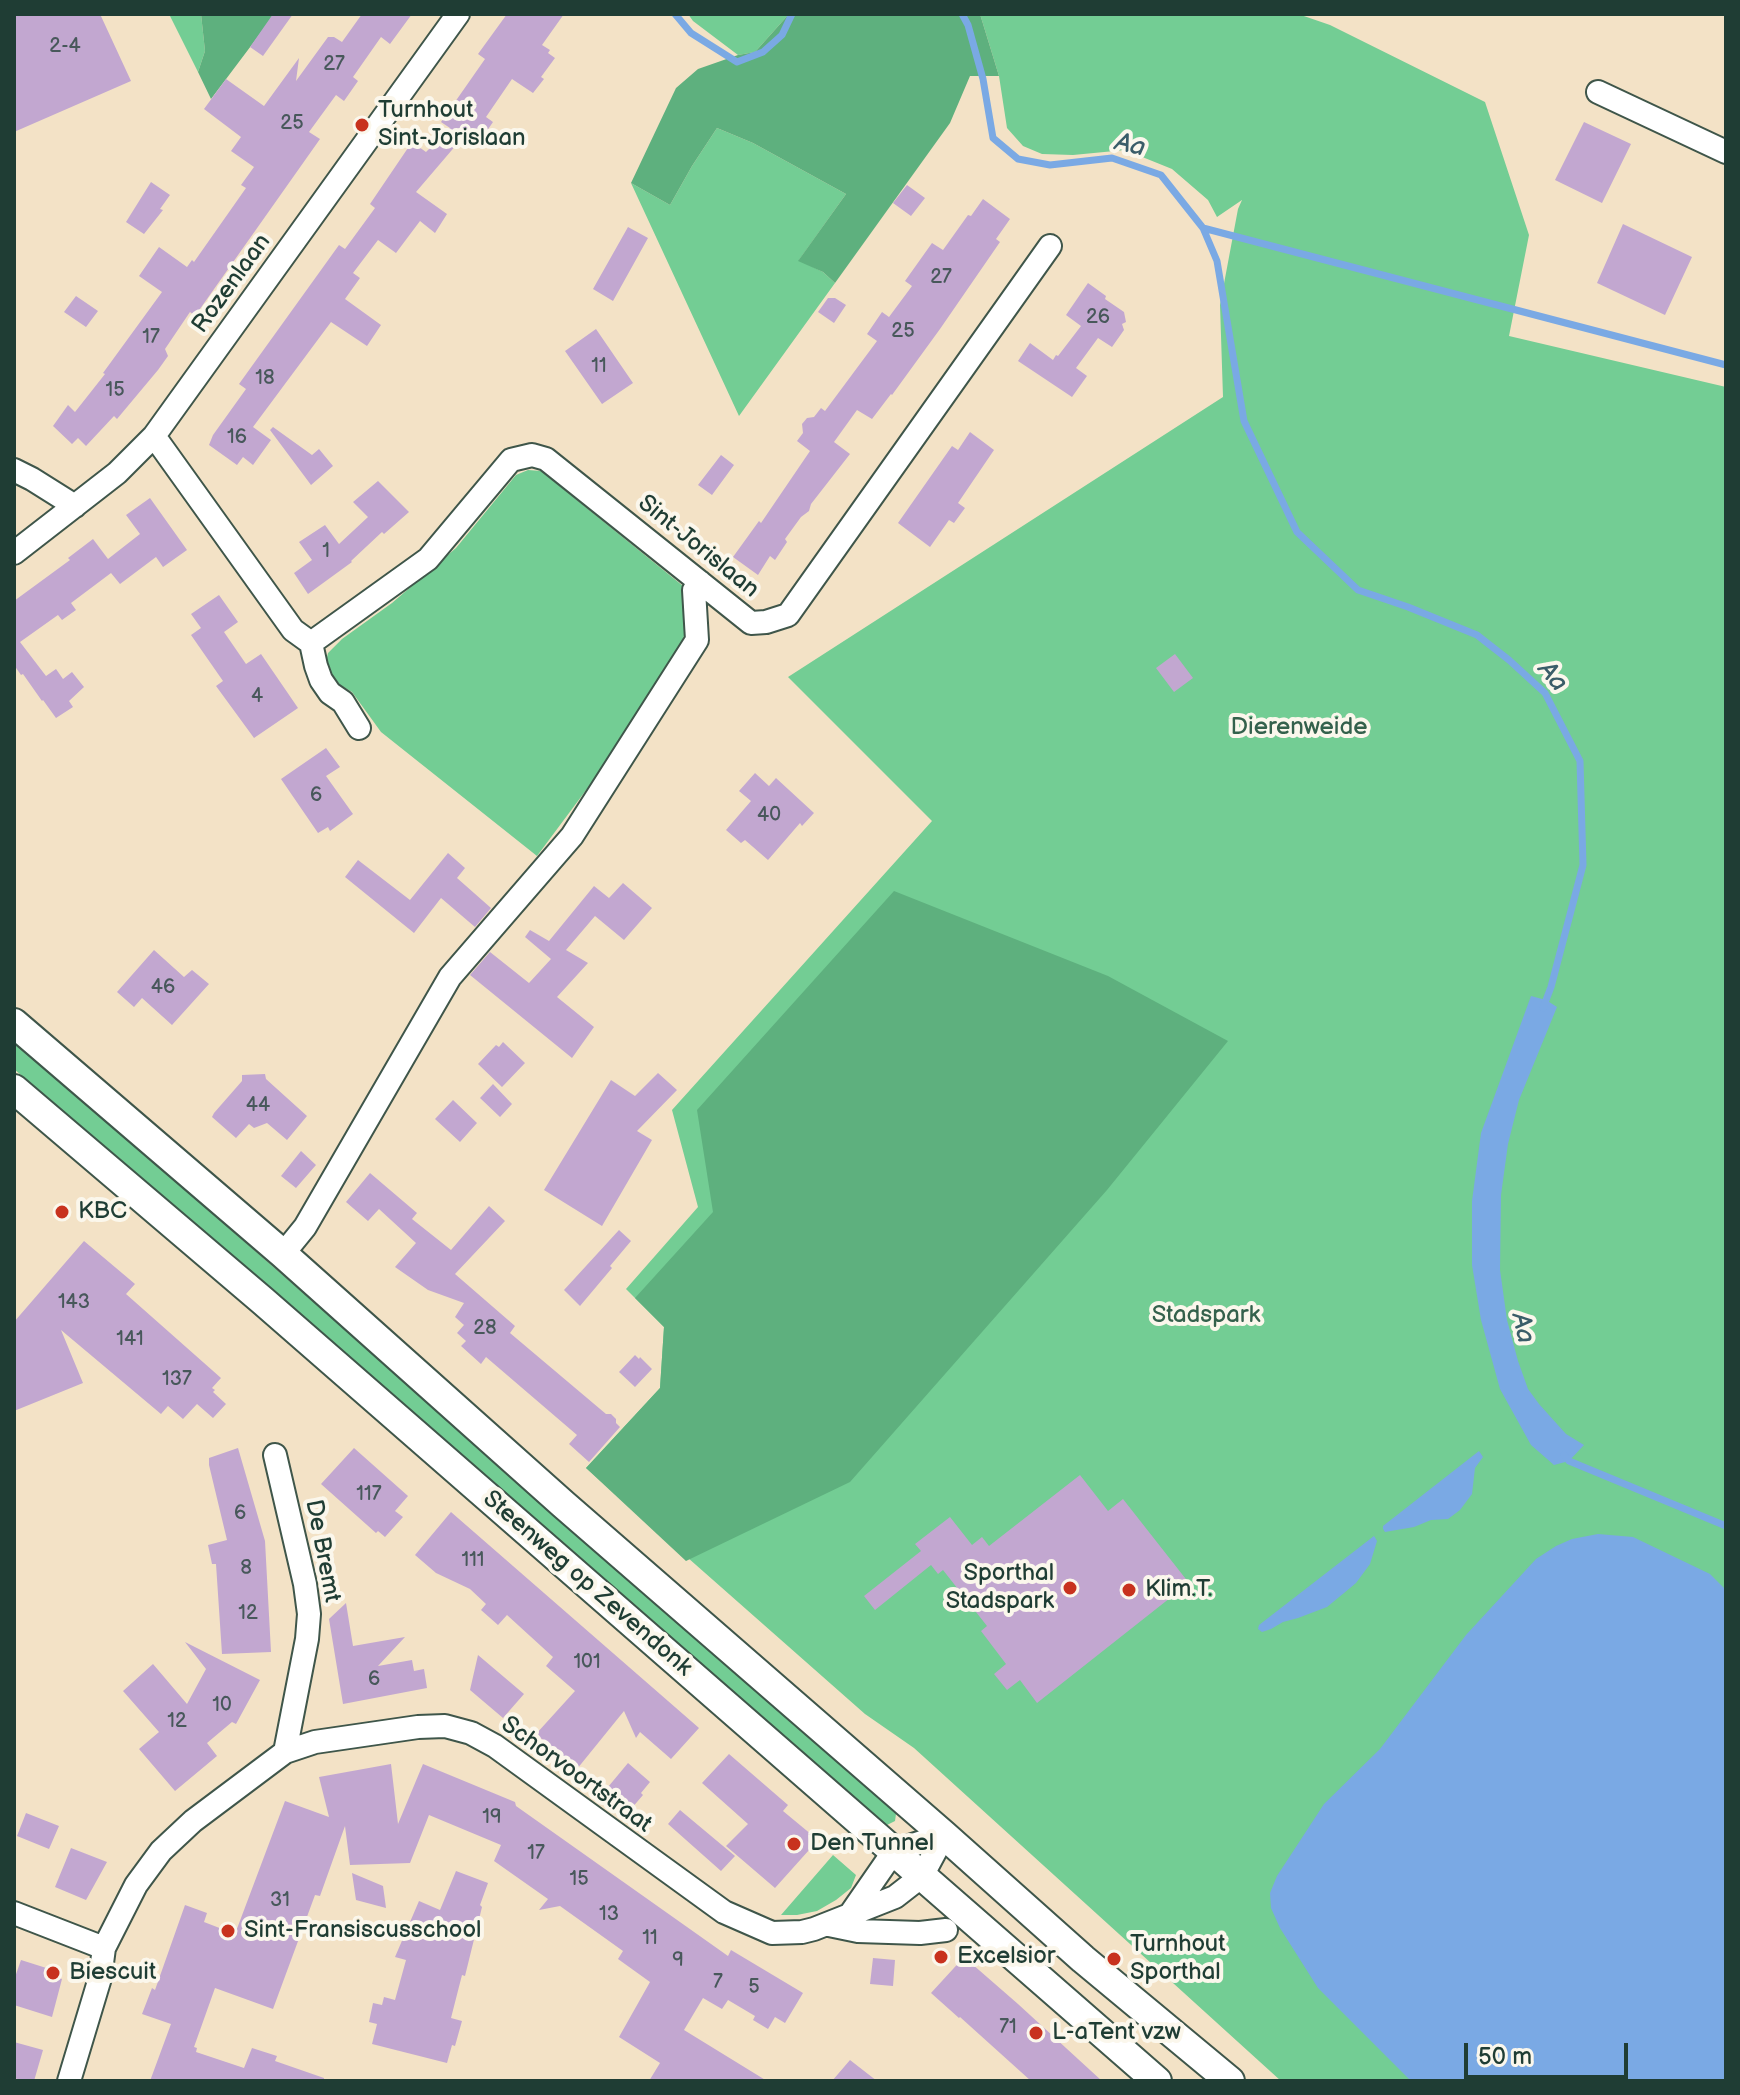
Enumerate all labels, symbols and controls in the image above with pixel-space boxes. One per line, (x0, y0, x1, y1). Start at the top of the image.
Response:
house number: 2-4 (49, 35, 81, 59)
house number: 27 (323, 53, 345, 77)
place label: Turnhout Sint-Jorislaan (378, 97, 526, 153)
house number: 25 (280, 112, 304, 136)
marker: Turnhout Sint-Jorislaan (353, 116, 371, 134)
water label: Aa (1112, 127, 1148, 165)
street label: Rozenlaan (186, 229, 278, 339)
house number: 27 (930, 266, 952, 290)
house number: 26 (1086, 306, 1110, 330)
house number: 25 (891, 320, 915, 344)
house number: 17 (142, 326, 160, 350)
house number: 11 (591, 355, 607, 379)
house number: 18 (255, 367, 275, 391)
house number: 15 (105, 379, 125, 403)
house number: 16 (227, 426, 247, 450)
street label: Sint-Jorislaan (632, 489, 764, 605)
house number: 1 (322, 540, 330, 564)
water label: Aa (1530, 655, 1574, 699)
house number: 4 (251, 685, 263, 709)
park label: Dierenweide (1231, 714, 1367, 742)
house number: 6 (310, 784, 322, 808)
house number: 40 (757, 804, 781, 828)
house number: 46 (151, 976, 175, 1000)
house number: 44 (246, 1094, 270, 1118)
place label: KBC (78, 1198, 127, 1226)
marker: KBC (53, 1203, 71, 1221)
house number: 143 (58, 1291, 90, 1315)
park label: Stadspark (1152, 1302, 1260, 1330)
water label: Aa (1503, 1310, 1541, 1346)
house number: 28 (473, 1317, 497, 1341)
house number: 141 (116, 1328, 144, 1352)
house number: 137 (162, 1368, 192, 1392)
house number: 117 (356, 1483, 382, 1507)
street label: Steenweg op Zevendonk (476, 1485, 698, 1683)
street label: De Bremt (298, 1497, 346, 1605)
house number: 6 (234, 1502, 246, 1526)
house number: 111 (461, 1549, 485, 1573)
house number: 8 (240, 1557, 252, 1581)
place label: Sporthal Stadspark (946, 1560, 1054, 1616)
place label: Klim.T. (1145, 1576, 1212, 1604)
marker: Sporthal Stadspark (1061, 1579, 1079, 1597)
marker: Klim.T. (1120, 1581, 1138, 1599)
house number: 12 (238, 1602, 258, 1626)
house number: 101 (573, 1651, 601, 1675)
house number: 6 (368, 1668, 380, 1692)
house number: 10 (212, 1694, 232, 1718)
house number: 12 (167, 1710, 187, 1734)
street label: Schorvoortstraat (495, 1711, 657, 1839)
house number: 19 (482, 1806, 502, 1830)
place label: Den Tunnel (810, 1830, 934, 1858)
marker: Den Tunnel (785, 1835, 803, 1853)
house number: 17 (527, 1842, 545, 1866)
house number: 15 (569, 1868, 589, 1892)
house number: 31 (270, 1889, 290, 1913)
house number: 13 (599, 1903, 619, 1927)
place label: Sint-Fransiscusschool (244, 1917, 481, 1945)
marker: Sint-Fransiscusschool (219, 1922, 237, 1940)
house number: 11 (642, 1927, 658, 1951)
place label: Turnhout Sporthal (1130, 1931, 1226, 1987)
place label: Excelsior (957, 1943, 1055, 1971)
marker: Excelsior (932, 1948, 950, 1966)
house number: 9 (672, 1949, 684, 1973)
marker: Turnhout Sporthal (1105, 1950, 1123, 1968)
place label: Biescuit (69, 1959, 156, 1987)
marker: Biescuit (44, 1964, 62, 1982)
house number: 7 (713, 1971, 723, 1995)
house number: 5 (748, 1976, 760, 2000)
house number: 71 (999, 2016, 1017, 2040)
place label: L-aTent vzw (1052, 2019, 1181, 2047)
marker: L-aTent vzw (1027, 2024, 1045, 2042)
scale bar (1468, 2027, 1632, 2077)
text: 50 m (1478, 2042, 1532, 2071)

